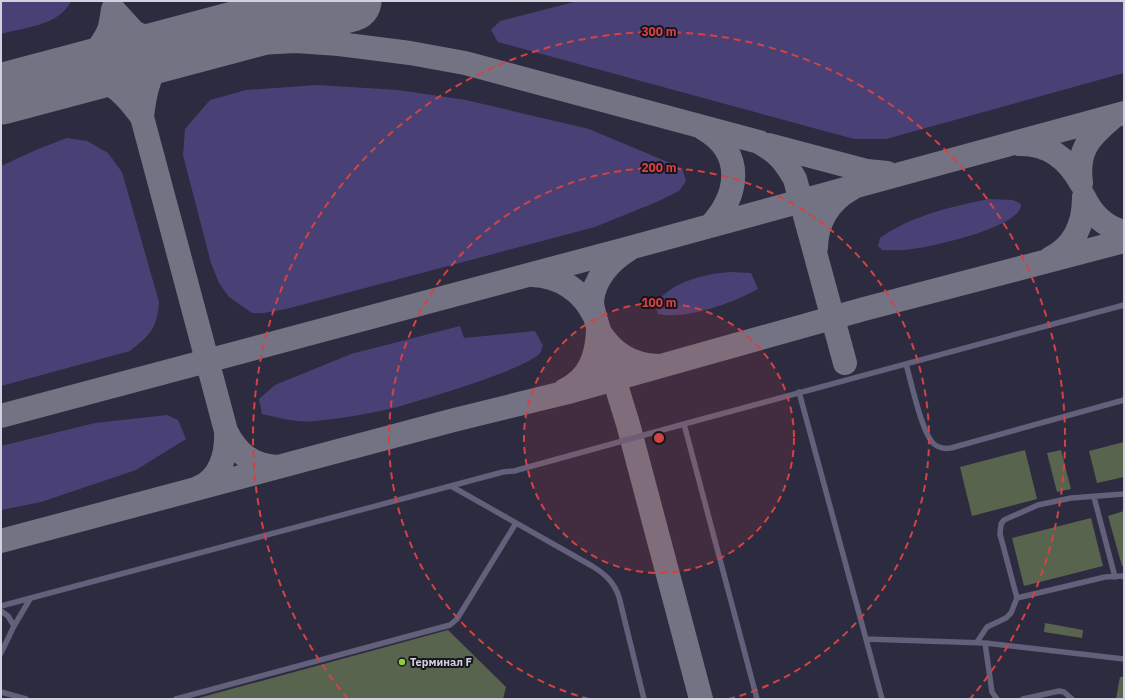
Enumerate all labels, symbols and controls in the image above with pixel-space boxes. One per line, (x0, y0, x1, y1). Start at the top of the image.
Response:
text: 300 m (641, 24, 677, 39)
text: 200 m (641, 160, 677, 175)
text: 100 m (641, 295, 677, 310)
centre of rings (652, 431, 666, 445)
place label: Терминал F (410, 655, 472, 669)
marker: Терминал F (397, 657, 407, 667)

